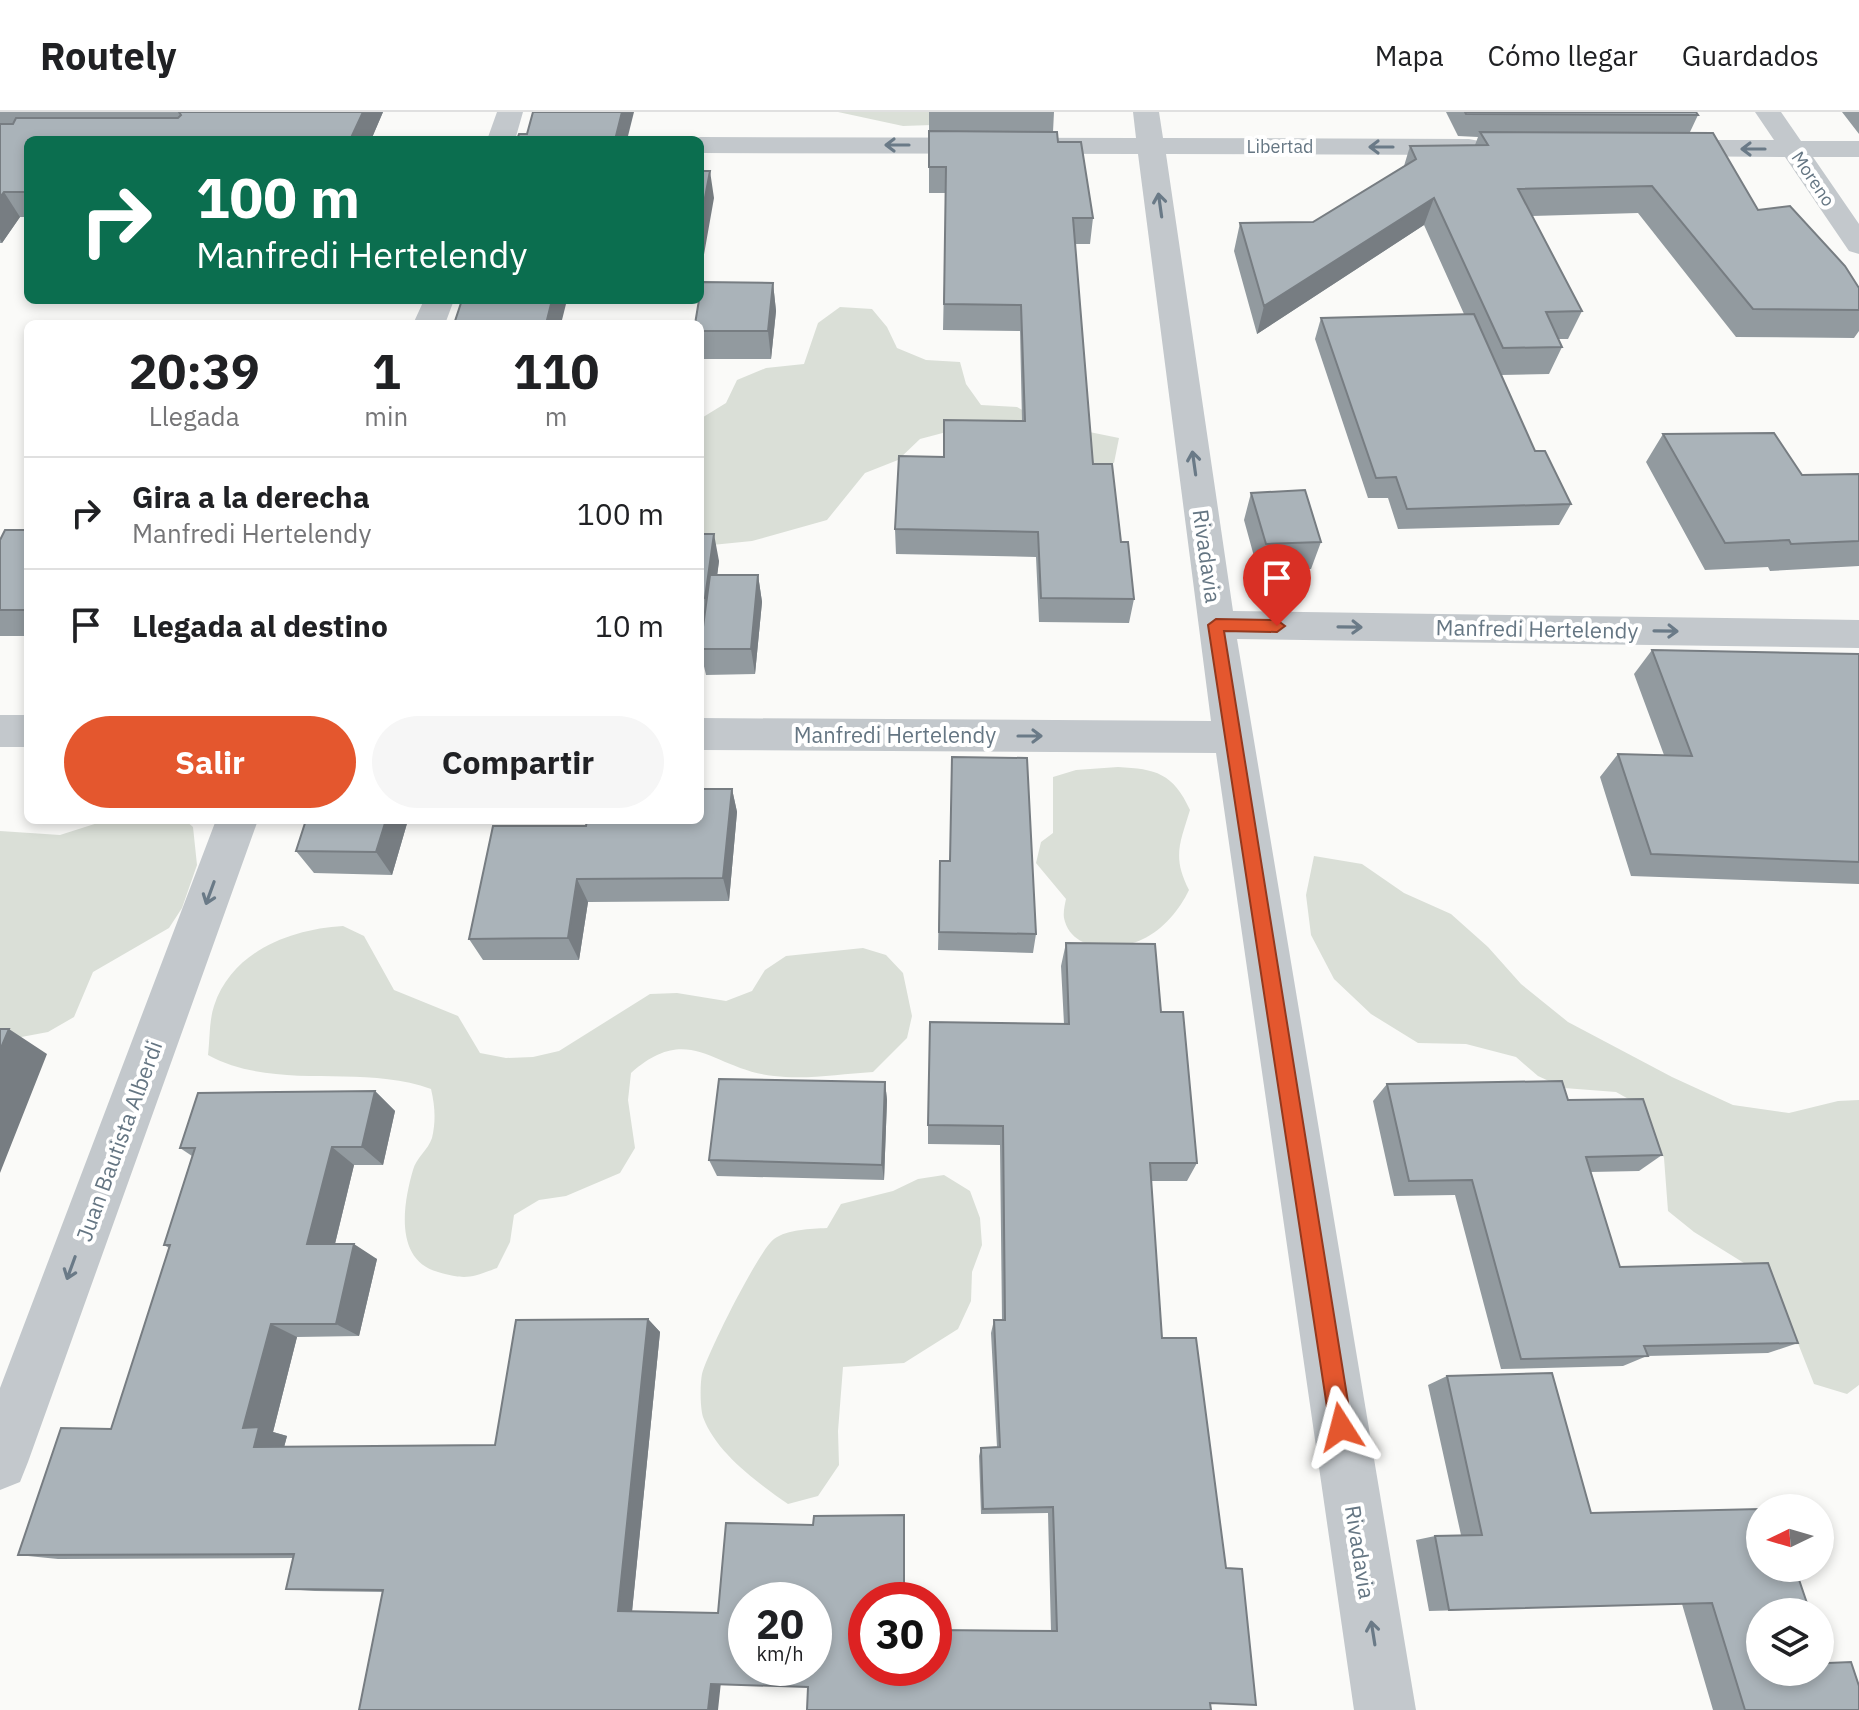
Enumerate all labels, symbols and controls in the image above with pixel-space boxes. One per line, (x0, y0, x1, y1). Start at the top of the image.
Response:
text: Routely (40, 31, 176, 80)
text: Mapa (1375, 37, 1444, 74)
text: Cómo llegar (1488, 37, 1638, 74)
text: Guardados (1682, 37, 1819, 74)
street label: Libertad (1247, 135, 1313, 158)
one-way arrow (884, 137, 911, 153)
one-way arrow (1368, 139, 1395, 155)
one-way arrow (1740, 141, 1767, 156)
street label: Moreno (1787, 147, 1840, 211)
text: 100 m (196, 161, 360, 233)
icon: right (64, 168, 168, 272)
one-way arrow (1152, 193, 1167, 218)
text: Manfredi Hertelendy (196, 231, 527, 278)
text: 20:39 (129, 340, 260, 402)
text: 1 (372, 340, 401, 402)
text: 110 (513, 340, 599, 402)
text: Llegada (149, 399, 240, 433)
text: min (364, 399, 408, 433)
text: m (545, 399, 567, 433)
one-way arrow (1186, 450, 1201, 476)
text: Gira a la derecha (132, 477, 370, 516)
icon: right (64, 491, 108, 535)
text: 100 m (577, 494, 664, 533)
street label: Rivadavia (1187, 507, 1228, 605)
text: Manfredi Hertelendy (132, 516, 371, 550)
pin (1243, 544, 1311, 626)
icon: arrive (1255, 556, 1299, 600)
icon: arrive (64, 603, 108, 647)
text: Llegada al destino (132, 606, 388, 645)
text: 10 m (595, 606, 664, 645)
street label: Manfredi Hertelendy (1435, 612, 1639, 645)
one-way arrow (1336, 619, 1363, 635)
one-way arrow (1652, 623, 1679, 639)
button: Salir (64, 716, 356, 808)
button: Compartir (372, 716, 664, 808)
street label: Manfredi Hertelendy (794, 720, 996, 749)
one-way arrow (1016, 728, 1043, 744)
one-way arrow (202, 880, 216, 905)
street label: Juan Bautista Alberdi (69, 1037, 168, 1245)
one-way arrow (63, 1256, 78, 1281)
position arrow (1299, 1385, 1383, 1469)
north arrow (1746, 1494, 1834, 1582)
map controls (1746, 1494, 1834, 1686)
street label: Rivadavia (1339, 1503, 1382, 1601)
speed limit sign: 30 (848, 1582, 952, 1686)
text: 20 (756, 1598, 804, 1650)
button: layers (1746, 1598, 1834, 1686)
one-way arrow (1365, 1621, 1380, 1646)
text: km/h (756, 1640, 804, 1667)

